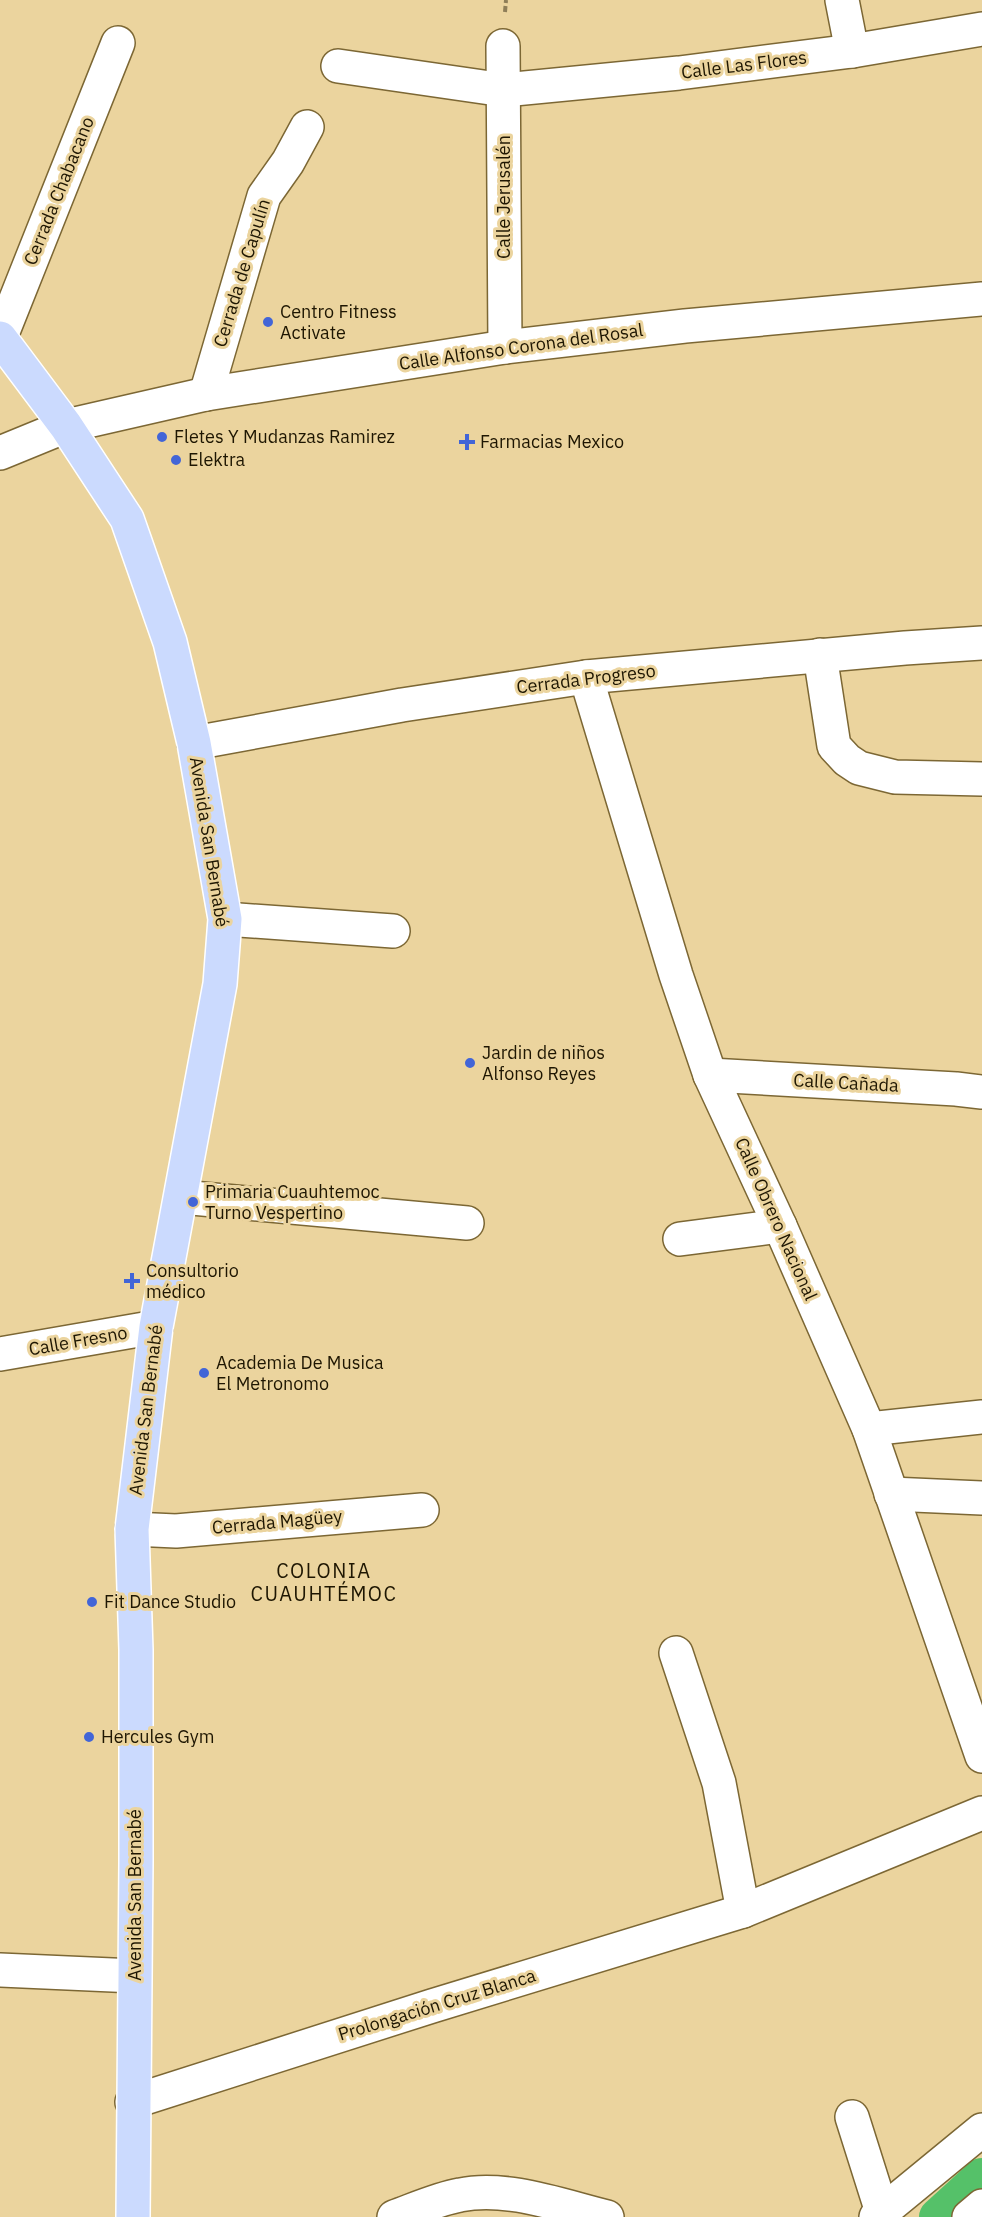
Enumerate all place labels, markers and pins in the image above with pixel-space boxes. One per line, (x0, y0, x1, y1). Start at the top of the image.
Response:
place label: Centro Fitness Activate (280, 300, 397, 344)
marker: Centro Fitness Activate (261, 315, 275, 329)
place label: Fletes Y Mudanzas Ramirez (174, 425, 395, 448)
marker: Fletes Y Mudanzas Ramirez (155, 430, 169, 444)
place label: Farmacias Mexico (480, 430, 624, 453)
marker: Farmacias Mexico (458, 433, 476, 451)
place label: Elektra (188, 448, 245, 471)
marker: Elektra (169, 453, 183, 467)
place label: Jardin de niños Alfonso Reyes (482, 1041, 605, 1085)
marker: Jardin de niños Alfonso Reyes (463, 1056, 477, 1070)
place label: Primaria Cuauhtemoc Turno Vespertino (205, 1180, 380, 1224)
marker: Primaria Cuauhtemoc Turno Vespertino (186, 1195, 200, 1209)
place label: Consultorio médico (146, 1259, 239, 1303)
marker: Consultorio médico (123, 1272, 141, 1290)
place label: Academia De Musica El Metronomo (216, 1351, 384, 1395)
marker: Academia De Musica El Metronomo (197, 1366, 211, 1380)
place label: Fit Dance Studio (104, 1590, 236, 1613)
marker: Fit Dance Studio (85, 1595, 99, 1609)
place label: Hercules Gym (101, 1725, 214, 1748)
marker: Hercules Gym (82, 1730, 96, 1744)

